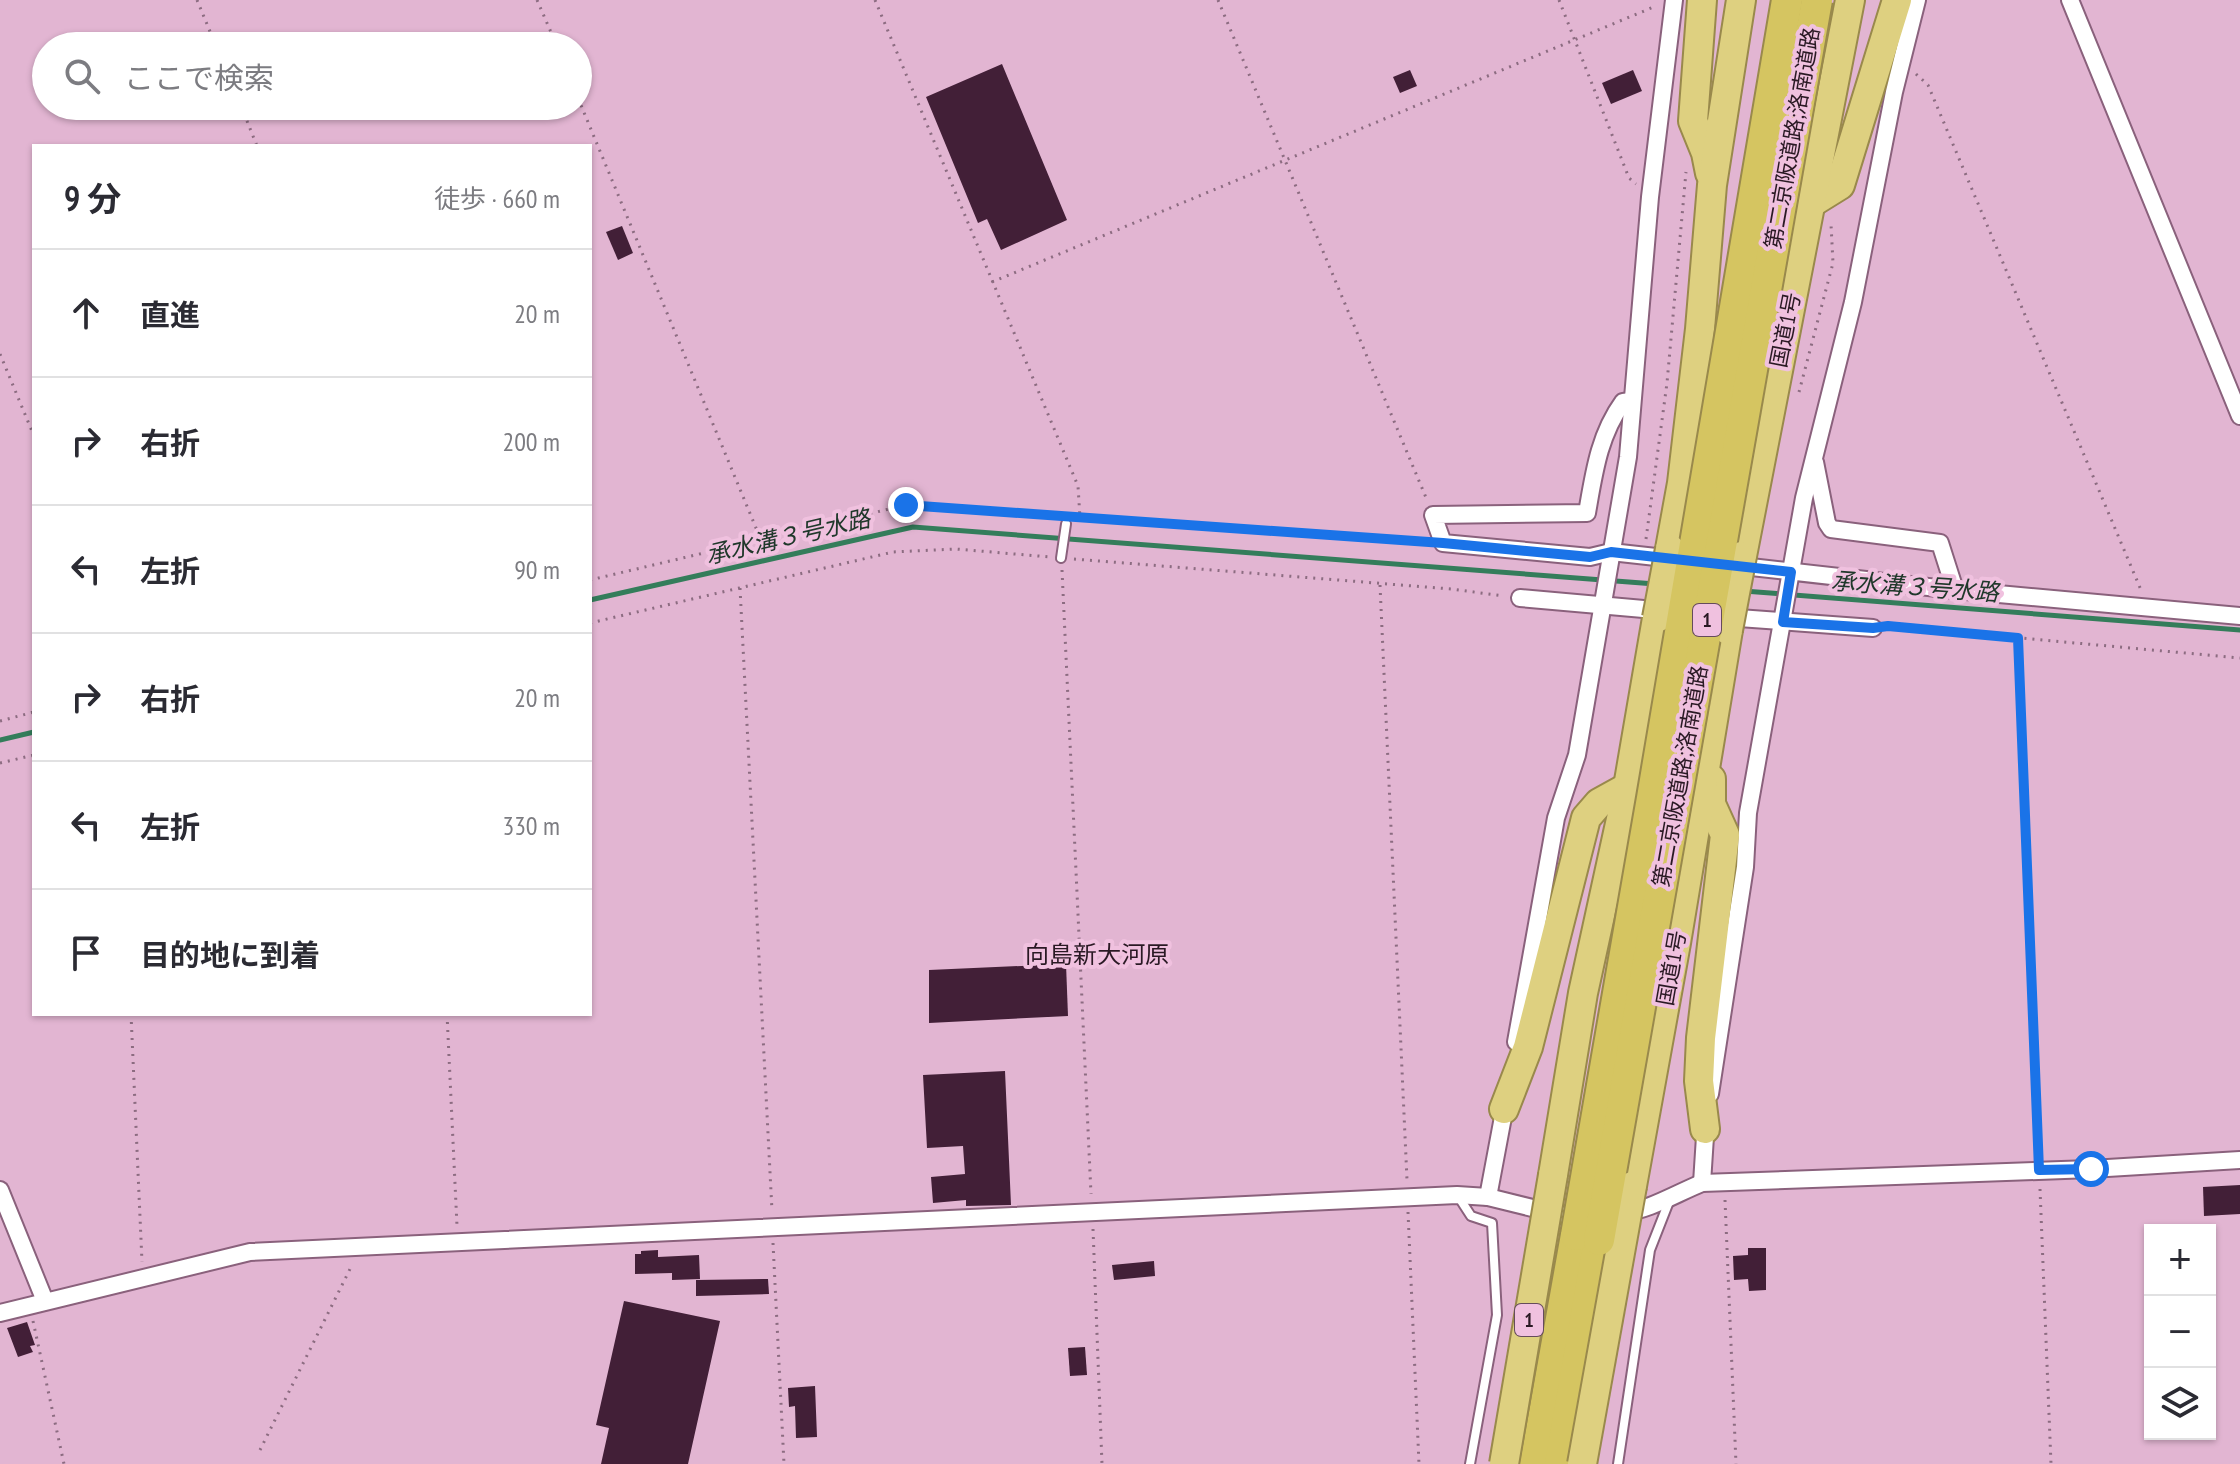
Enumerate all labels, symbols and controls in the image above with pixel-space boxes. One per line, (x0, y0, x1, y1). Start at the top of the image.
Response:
street label: 第二京阪道路;洛南道路 (1759, 25, 1825, 251)
search box (32, 32, 592, 120)
icon: search (60, 54, 104, 98)
text: ここで検索 (124, 58, 274, 97)
text: 9 分 (64, 176, 121, 220)
text: 徒歩 · 660 m (434, 182, 560, 215)
street label: 国道1号 (1764, 290, 1806, 370)
icon: ahead (64, 291, 108, 335)
text: 直進 (140, 295, 200, 334)
text: 20 m (514, 297, 560, 330)
icon: right (64, 419, 108, 463)
text: 右折 (140, 423, 200, 462)
text: 200 m (502, 425, 560, 458)
route end (888, 487, 924, 523)
water label: 承水溝３号水路 (703, 502, 875, 571)
icon: left (64, 547, 108, 591)
text: 左折 (140, 551, 200, 590)
text: 90 m (514, 553, 560, 586)
water label: 承水溝３号水路 (1830, 565, 2002, 608)
road number: 1 (1693, 604, 1721, 636)
street label: 第二京阪道路;洛南道路 (1647, 663, 1713, 889)
icon: right (64, 675, 108, 719)
text: 右折 (140, 679, 200, 718)
text: 20 m (514, 681, 560, 714)
icon: left (64, 803, 108, 847)
text: 左折 (140, 807, 200, 846)
text: 330 m (502, 809, 560, 842)
street label: 国道1号 (1651, 928, 1691, 1008)
icon: arrive (64, 931, 108, 975)
text: 目的地に到着 (140, 935, 320, 974)
district label: 向島新大河原 (1025, 939, 1169, 970)
route start (2073, 1151, 2109, 1187)
map controls (2144, 1224, 2216, 1440)
button: + (2144, 1224, 2216, 1296)
button: − (2144, 1296, 2216, 1368)
road number: 1 (1515, 1304, 1543, 1336)
button: layers (2144, 1368, 2216, 1440)

